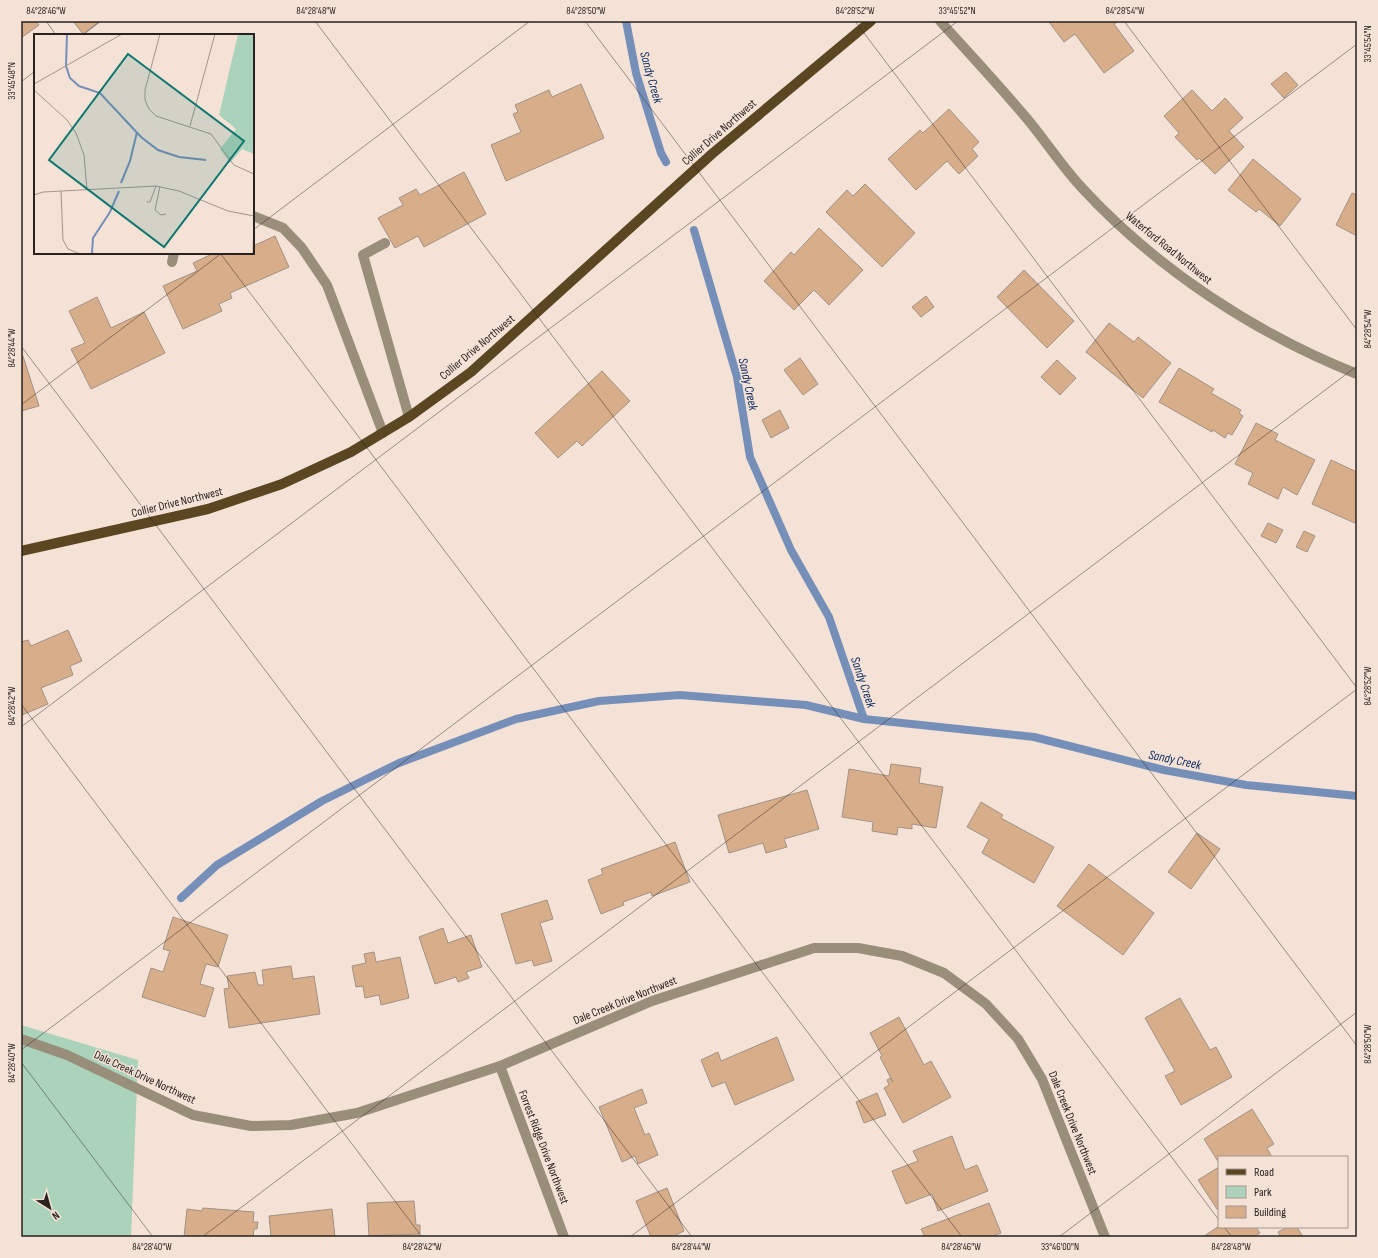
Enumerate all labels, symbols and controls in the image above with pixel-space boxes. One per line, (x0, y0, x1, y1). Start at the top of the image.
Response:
text: 84°28'46"W (26, 5, 66, 17)
text: 84°28'48"W (296, 5, 336, 17)
text: 84°28'50"W (566, 5, 606, 17)
text: 84°28'52"W (836, 5, 875, 17)
text: 33°45'52"N (938, 5, 976, 17)
text: 84°28'54"W (1105, 5, 1145, 17)
text: 33°45'54"N (1362, 25, 1374, 63)
inset map (34, 34, 254, 254)
water label: Sandy Creek (636, 50, 666, 106)
text: 33°45'48"N (6, 62, 18, 100)
street label: Collier Drive Northwest (679, 96, 760, 169)
street label: Waterford Road Northwest (1122, 209, 1215, 288)
text: 84°28'54"W (1362, 309, 1374, 349)
street label: Collier Drive Northwest (437, 311, 518, 383)
text: 84°28'44"W (6, 328, 18, 368)
water label: Sandy Creek (735, 357, 762, 413)
street label: Collier Drive Northwest (130, 484, 225, 521)
water label: Sandy Creek (847, 655, 880, 711)
text: 84°28'52"W (1362, 666, 1374, 705)
text: 84°28'42"W (6, 686, 18, 726)
water label: Sandy Creek (1147, 747, 1204, 774)
street label: Dale Creek Drive Northwest (571, 973, 679, 1028)
text: 84°28'50"W (1362, 1024, 1374, 1064)
text: 84°28'40"W (6, 1043, 18, 1083)
street label: Dale Creek Drive Northwest (92, 1047, 198, 1108)
street label: Dale Creek Drive Northwest (1045, 1069, 1100, 1177)
street label: Forrest Ridge Drive Northwest (515, 1088, 572, 1207)
legend (1218, 1156, 1348, 1228)
text: Road (1254, 1165, 1274, 1180)
text: Park (1254, 1185, 1272, 1200)
north arrow (30, 1188, 70, 1228)
text: Building (1254, 1205, 1286, 1220)
text: N (49, 1209, 62, 1223)
text: 84°28'40"W (132, 1241, 172, 1253)
text: 84°28'42"W (402, 1241, 442, 1253)
text: 84°28'44"W (671, 1241, 711, 1253)
text: 84°28'46"W (941, 1241, 981, 1253)
text: 33°46'00"N (1041, 1241, 1079, 1253)
text: 84°28'48"W (1211, 1241, 1251, 1253)

